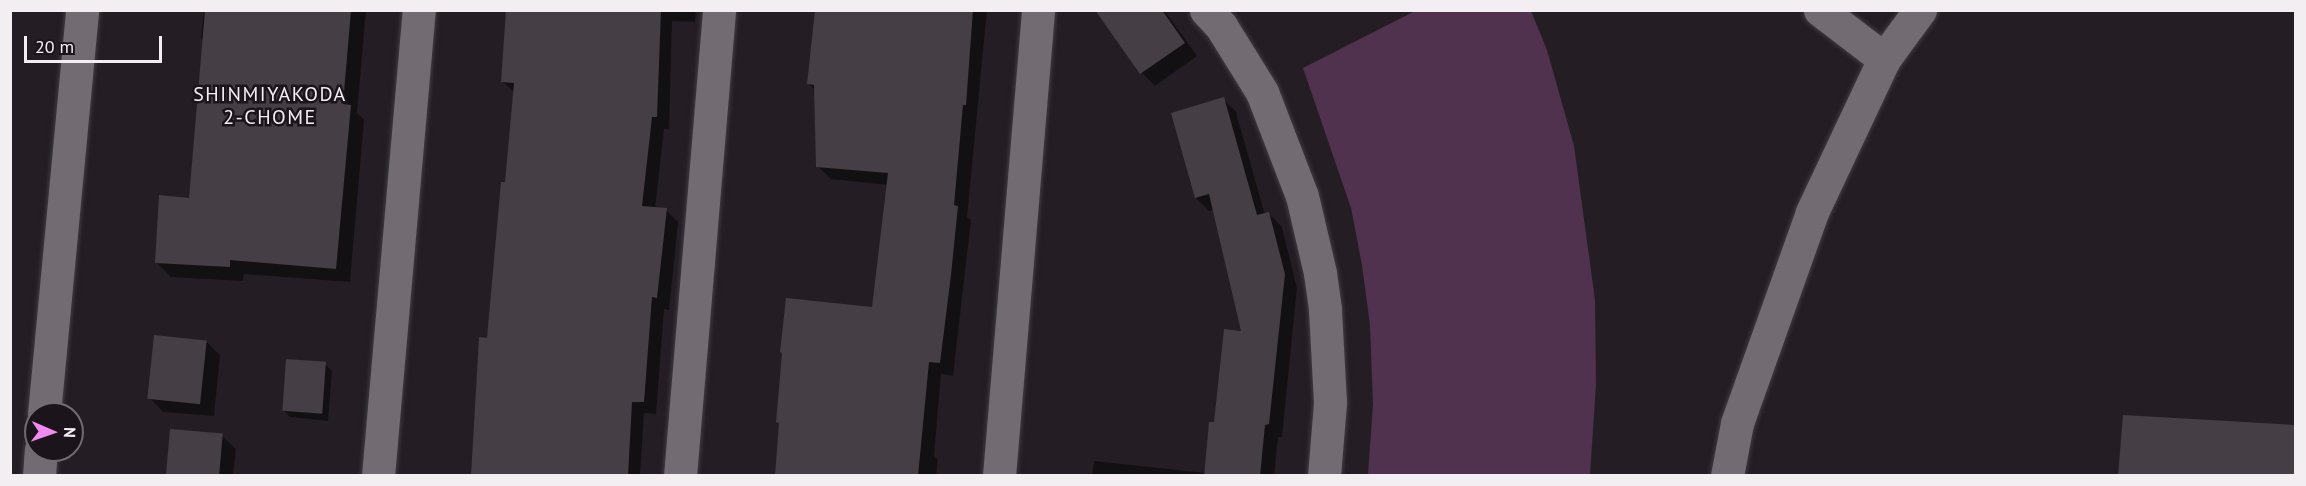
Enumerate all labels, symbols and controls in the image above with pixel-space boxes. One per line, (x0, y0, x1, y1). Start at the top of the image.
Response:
scale bar (27, 24, 165, 62)
text: 20 m (35, 35, 74, 58)
district label: SHINMIYAKODA 2-CHOME (193, 83, 347, 130)
north arrow (24, 402, 84, 462)
text: N (60, 427, 80, 438)

